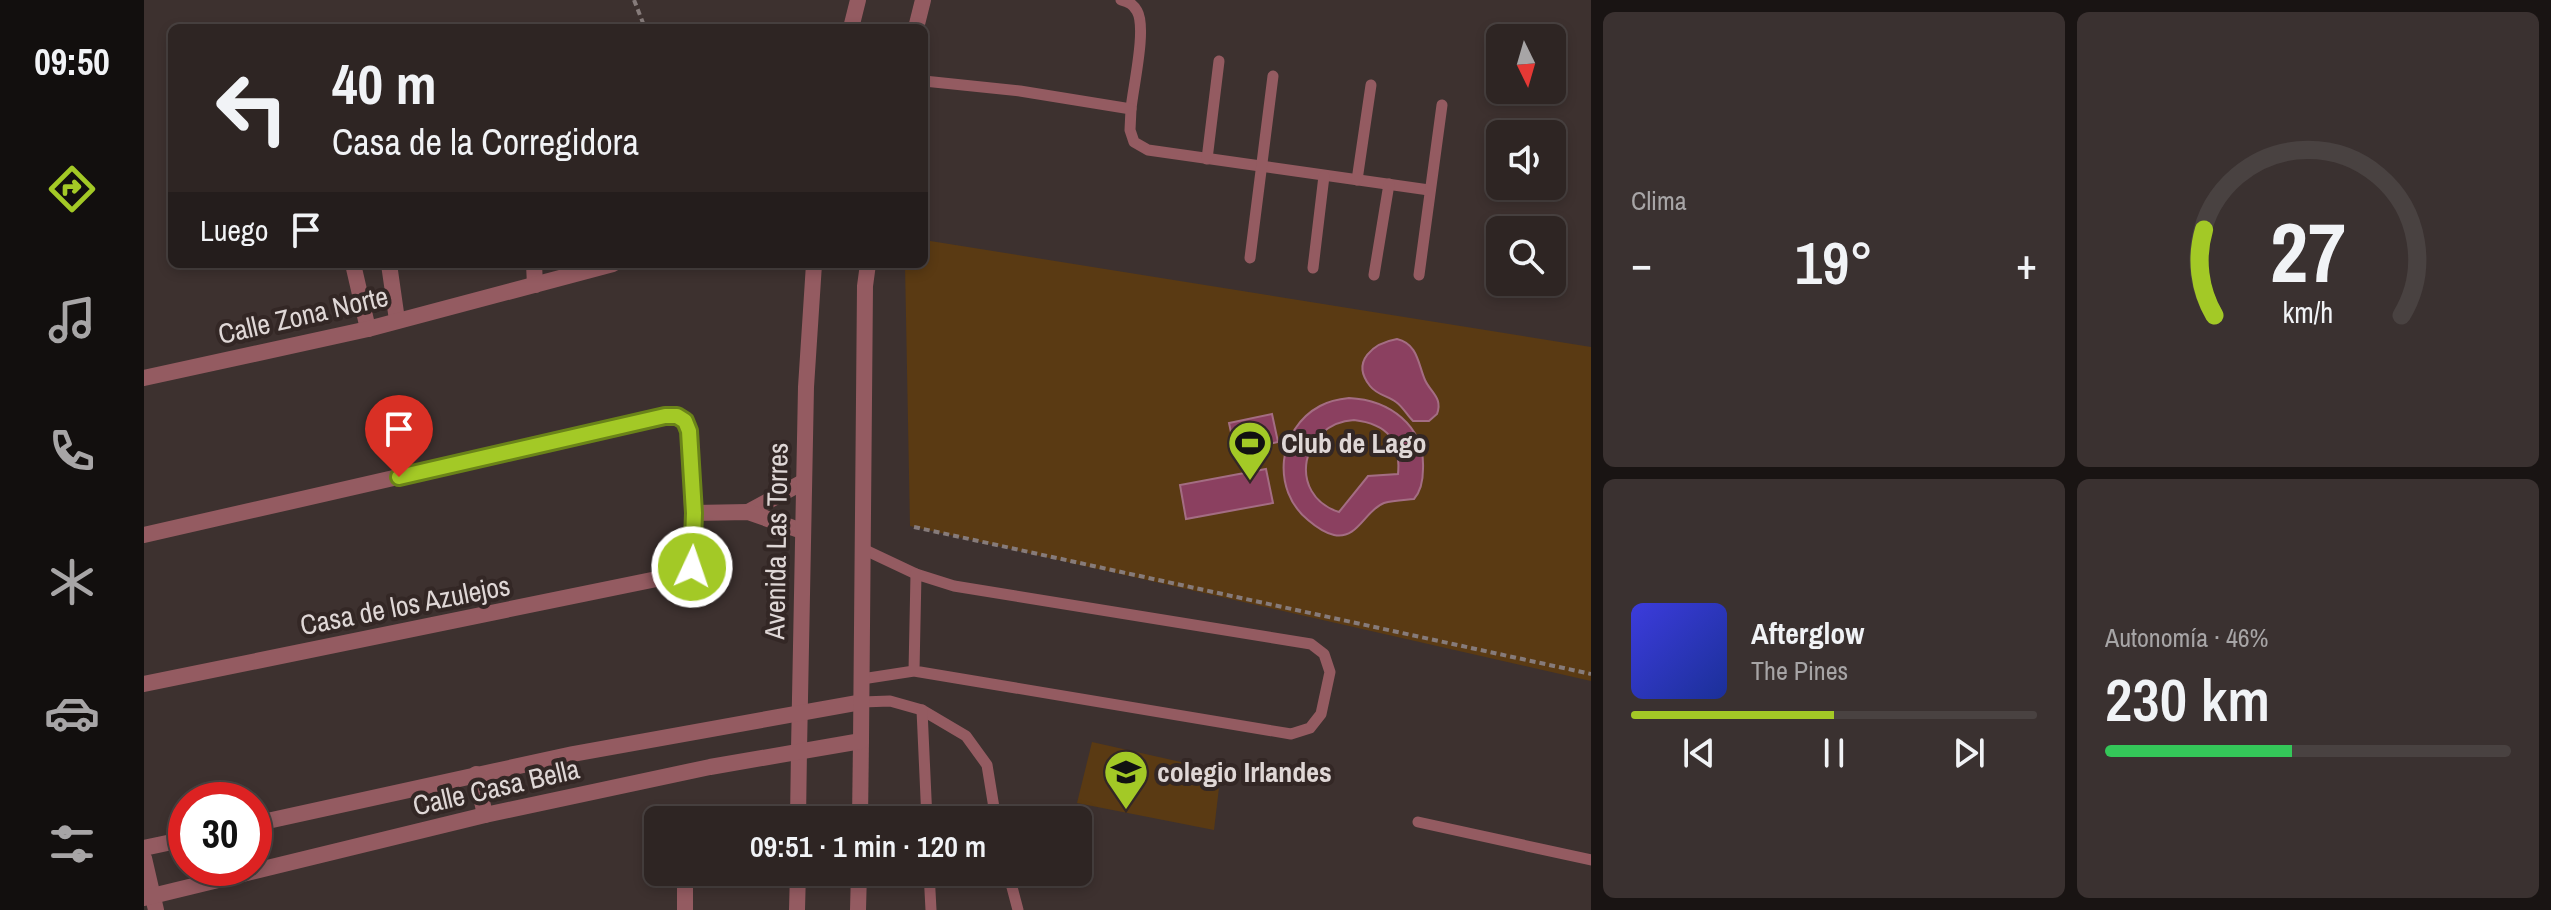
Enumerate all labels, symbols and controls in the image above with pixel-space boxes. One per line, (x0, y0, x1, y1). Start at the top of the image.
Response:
north arrow (1486, 24, 1566, 104)
map controls (1486, 24, 1566, 296)
text: 09:50 (34, 38, 110, 86)
text: 40 m (332, 46, 437, 121)
icon: left (200, 56, 304, 160)
text: Casa de la Corregidora (332, 118, 639, 166)
button: sound (1486, 120, 1566, 200)
icon: directions (44, 161, 100, 217)
text: Clima (1631, 183, 1687, 218)
text: 27 (2270, 195, 2346, 307)
icon: arrive (284, 208, 328, 252)
text: Luego (200, 210, 268, 250)
button: search (1486, 216, 1566, 296)
text: 19° (1795, 222, 1873, 303)
text: − (1631, 233, 1652, 293)
text: + (2016, 233, 2037, 293)
street label: Calle Zona Norte (214, 277, 392, 353)
icon: music (44, 292, 100, 348)
text: km/h (2283, 293, 2333, 332)
pin (365, 395, 433, 477)
icon: arrive (377, 407, 421, 451)
sports icon: Club de Lago (1226, 419, 1274, 482)
icon: phone (44, 423, 100, 479)
place label: Club de Lago (1281, 424, 1426, 462)
street label: Avenida Las Torres (755, 442, 797, 641)
position arrow (650, 525, 734, 609)
icon: climate (44, 554, 100, 610)
street label: Casa de los Azulejos (297, 566, 513, 644)
text: Afterglow (1751, 613, 1864, 653)
text: Autonomía · 46% (2105, 620, 2269, 655)
text: The Pines (1751, 653, 1848, 688)
text: 230 km (2105, 659, 2270, 740)
icon: car (44, 685, 100, 741)
icon: previous (1677, 731, 1721, 775)
icon: pause (1812, 731, 1856, 775)
icon: next (1947, 731, 1991, 775)
school or university icon: colegio Irlandes (1102, 748, 1150, 811)
street label: Calle Casa Bella (409, 749, 583, 825)
place label: colegio Irlandes (1157, 753, 1332, 791)
speed limit sign: 30 (168, 782, 272, 886)
icon: filters (44, 816, 100, 872)
text: 09:51 · 1 min · 120 m (750, 826, 986, 866)

